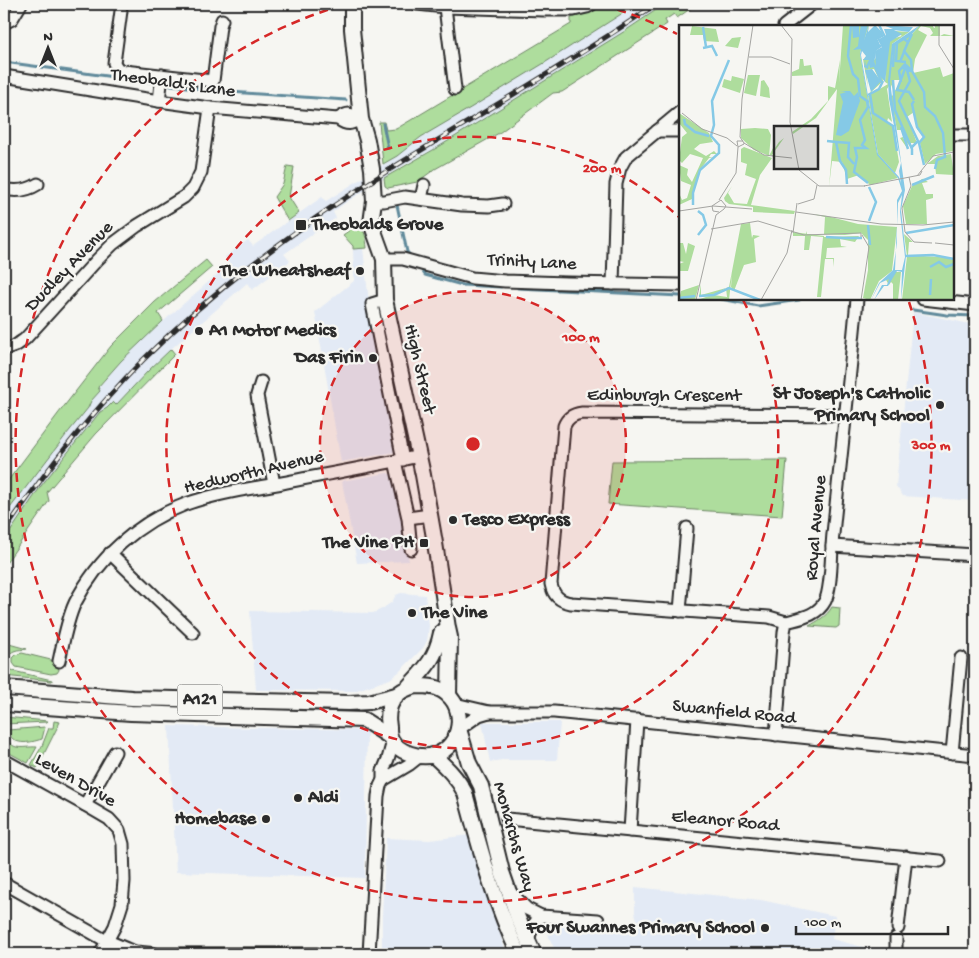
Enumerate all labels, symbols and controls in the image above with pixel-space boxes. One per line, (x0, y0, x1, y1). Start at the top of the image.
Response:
north arrow (22, 22, 72, 72)
inset map (679, 25, 954, 300)
text: N (43, 29, 53, 46)
street label: Theobald's Lane (108, 64, 237, 104)
text: 200 m (583, 160, 622, 178)
place label: Theobalds Grove (310, 214, 445, 237)
street label: Dudley Avenue (20, 217, 119, 319)
marker: Theobalds Grove (294, 218, 308, 232)
street label: Trinity Lane (486, 249, 577, 277)
place label: The Wheatsheaf (218, 260, 352, 283)
marker: The Wheatsheaf (354, 265, 366, 277)
place label: A1 Motor Medics (208, 320, 337, 343)
street label: High Street (398, 322, 441, 418)
marker: A1 Motor Medics (193, 325, 205, 337)
text: 100 m (561, 329, 600, 347)
place label: Das Firin (293, 347, 364, 370)
marker: Das Firin (367, 352, 379, 364)
place label: St Joseph's Catholic Primary School (773, 383, 932, 428)
street label: Edinburgh Crescent (587, 385, 743, 408)
marker: St Joseph's Catholic Primary School (934, 399, 946, 411)
centre of rings (464, 435, 482, 453)
text: 300 m (910, 437, 951, 455)
street label: Hedworth Avenue (182, 446, 326, 500)
street label: Royal Avenue (801, 474, 833, 582)
place label: Tesco Express (461, 509, 571, 532)
marker: Tesco Express (447, 514, 459, 526)
place label: The Vine PH (321, 532, 415, 555)
marker: The Vine PH (418, 537, 430, 549)
place label: The Vine (420, 602, 489, 625)
marker: The Vine (406, 607, 418, 619)
road number: A121 (178, 684, 222, 716)
street label: Swanfield Road (671, 695, 799, 731)
street label: Leven Drive (30, 749, 120, 814)
street label: Monarchs Way (486, 779, 540, 895)
place label: Aldi (307, 787, 339, 810)
marker: Aldi (292, 792, 304, 804)
street label: Eleanor Road (670, 806, 782, 838)
place label: Homebase (175, 808, 257, 831)
marker: Homebase (260, 813, 272, 825)
scale bar (796, 903, 949, 935)
text: 100 m (803, 914, 842, 932)
place label: Four Swannes Primary School (525, 917, 755, 940)
marker: Four Swannes Primary School (759, 922, 771, 934)

